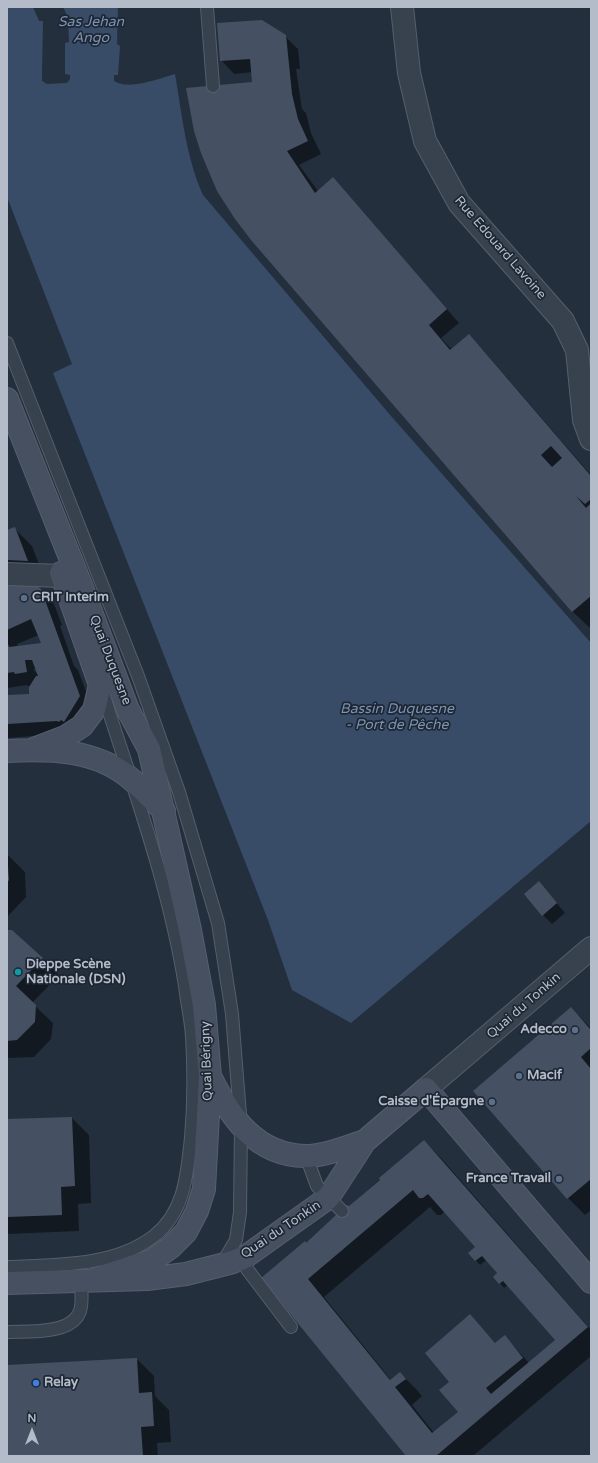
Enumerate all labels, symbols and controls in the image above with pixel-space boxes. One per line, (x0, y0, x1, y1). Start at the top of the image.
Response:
water label: Sas Jehan Ango (58, 14, 124, 46)
street label: Rue Edouard Lavoine (451, 193, 549, 303)
place label: CRIT Interim (32, 590, 109, 606)
marker: CRIT Interim (19, 593, 29, 603)
street label: Quai Duquesne (86, 613, 134, 707)
water label: Bassin Duquesne - Port de Pêche (340, 701, 454, 734)
place label: Dieppe Scène Nationale (DSN) (26, 957, 126, 988)
marker: Dieppe Scène Nationale (DSN) (13, 967, 23, 977)
street label: Quai du Tonkin (484, 970, 564, 1042)
street label: Quai Bérigny (198, 1021, 216, 1101)
place label: Adecco (520, 1022, 567, 1038)
marker: Adecco (570, 1025, 580, 1035)
place label: Macif (527, 1068, 562, 1084)
marker: Macif (514, 1071, 524, 1081)
place label: Caisse d'Épargne (378, 1094, 484, 1110)
marker: Caisse d'Épargne (487, 1097, 497, 1107)
place label: France Travail (466, 1171, 551, 1187)
marker: France Travail (554, 1174, 564, 1184)
street label: Quai du Tonkin (238, 1198, 324, 1262)
place label: Relay (44, 1375, 78, 1391)
marker: Relay (31, 1378, 41, 1388)
north arrow (12, 1411, 52, 1451)
text: N (28, 1412, 36, 1425)

